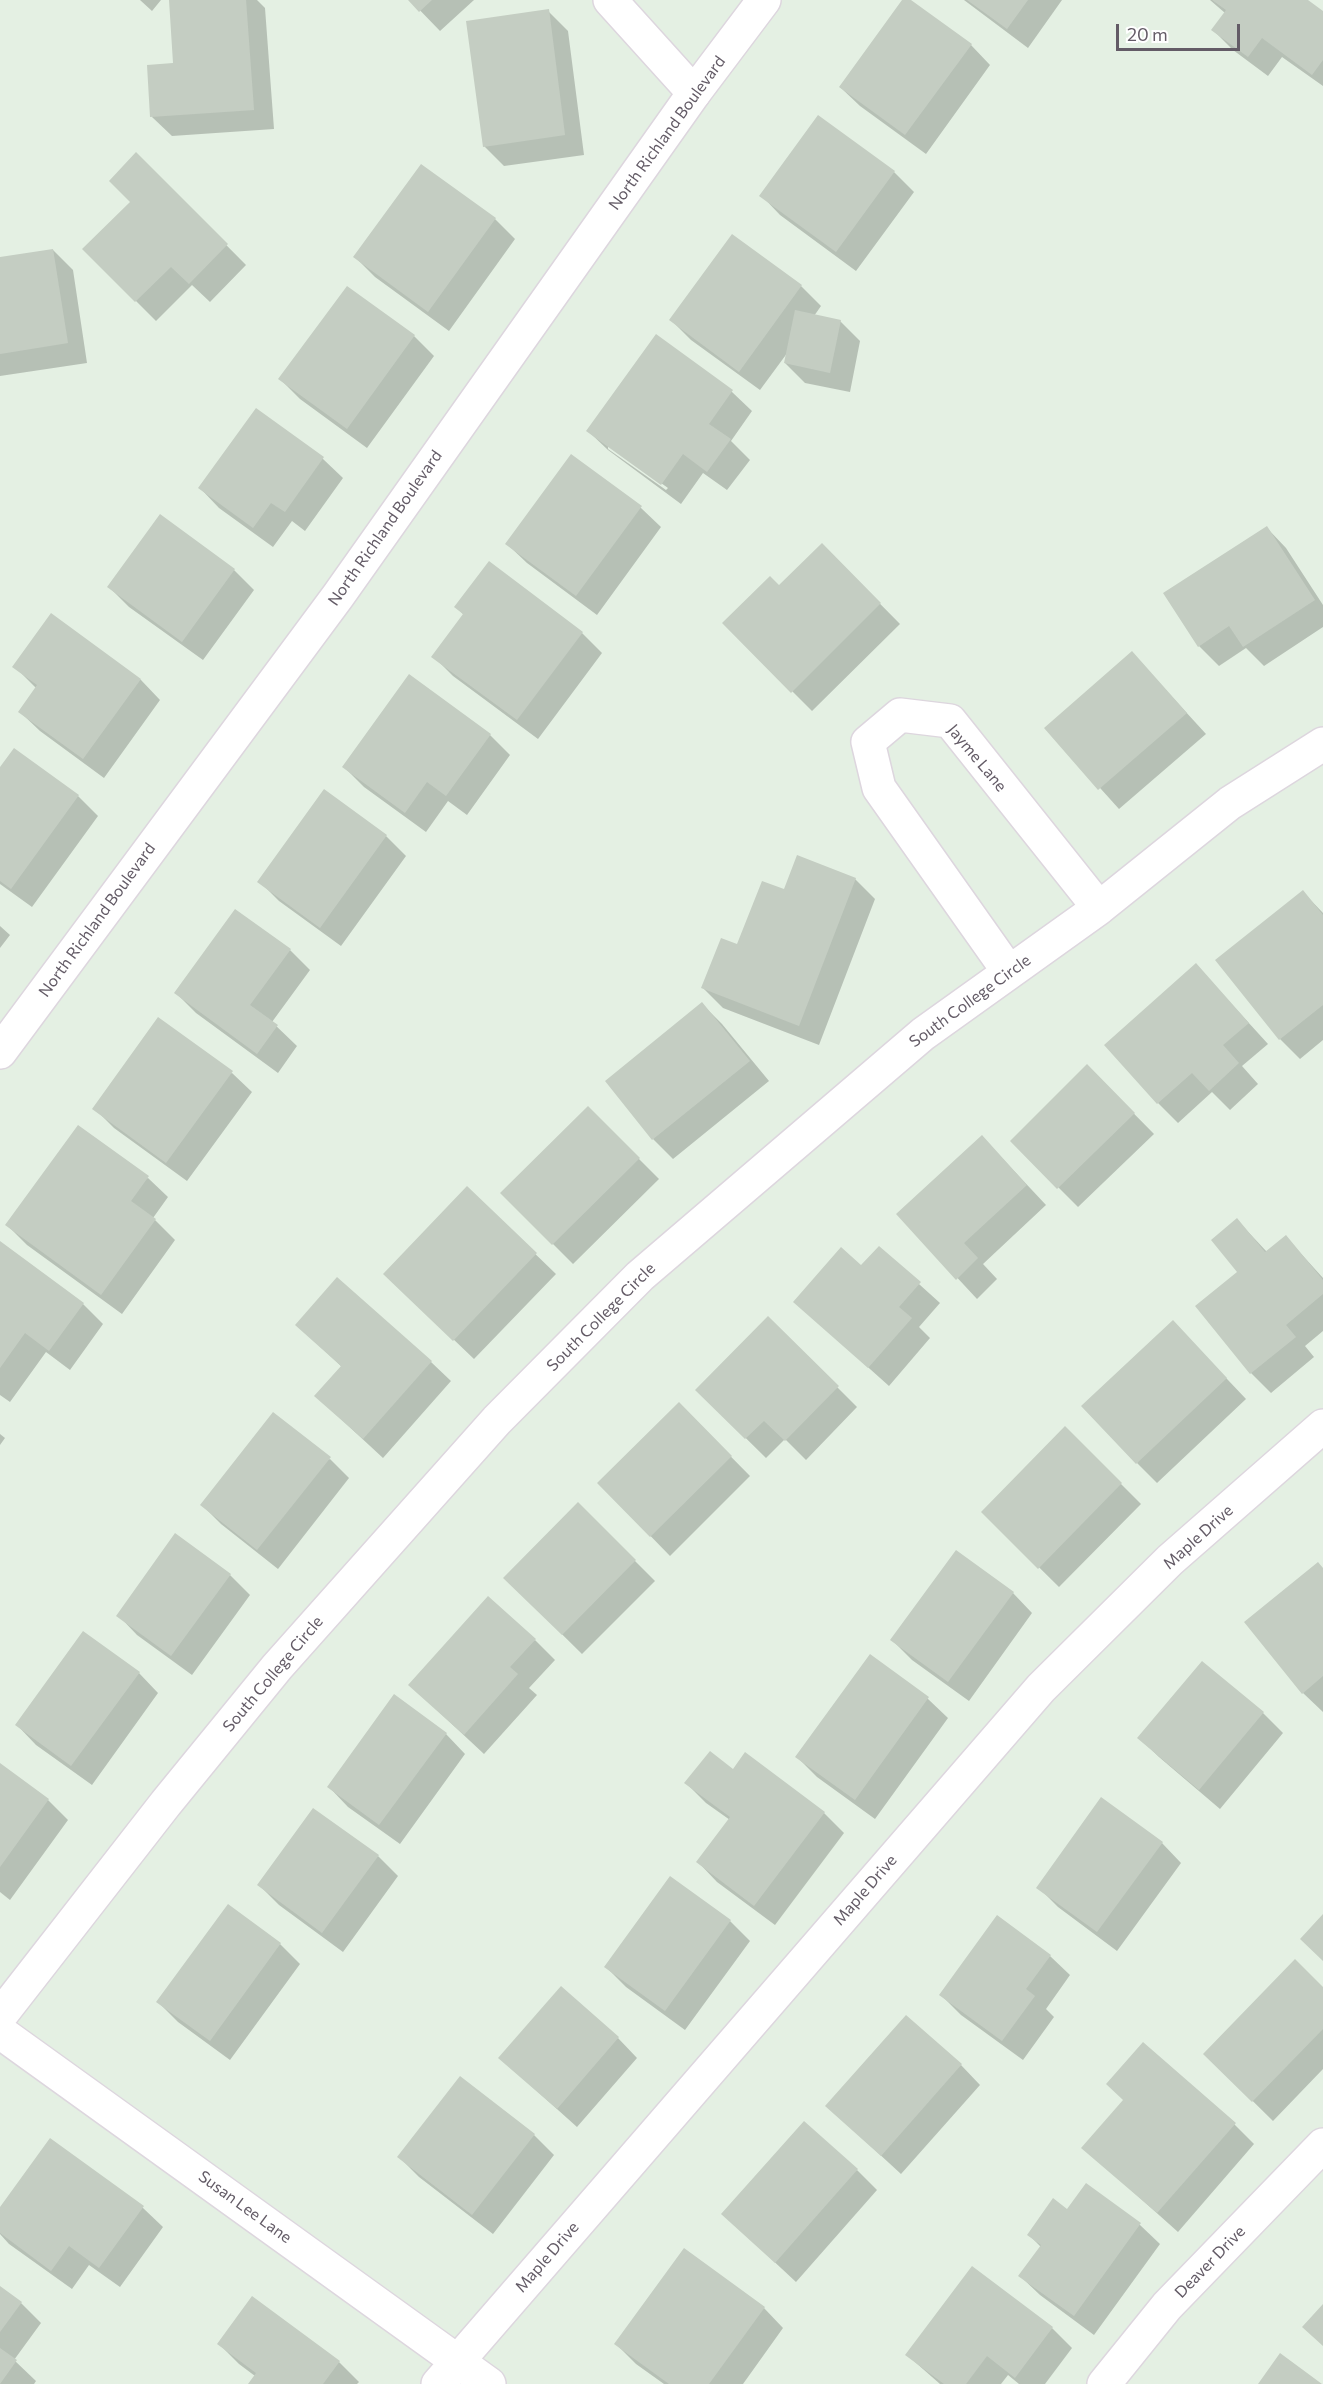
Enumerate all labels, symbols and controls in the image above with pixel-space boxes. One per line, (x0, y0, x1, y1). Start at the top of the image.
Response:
scale bar (1119, 12, 1244, 50)
text: 20 m (1127, 23, 1168, 45)
street label: North Richland Boulevard (605, 52, 729, 214)
street label: North Richland Boulevard (324, 447, 446, 609)
street label: Jayme Lane (943, 721, 1011, 795)
street label: North Richland Boulevard (35, 839, 159, 1001)
street label: South College Circle (906, 951, 1034, 1051)
street label: South College Circle (543, 1259, 659, 1375)
street label: Maple Drive (1159, 1501, 1237, 1573)
street label: South College Circle (219, 1612, 327, 1736)
street label: Maple Drive (829, 1851, 901, 1929)
street label: Susan Lee Lane (195, 2167, 295, 2247)
street label: Maple Drive (511, 2218, 583, 2296)
street label: Deaver Drive (1171, 2222, 1249, 2302)

